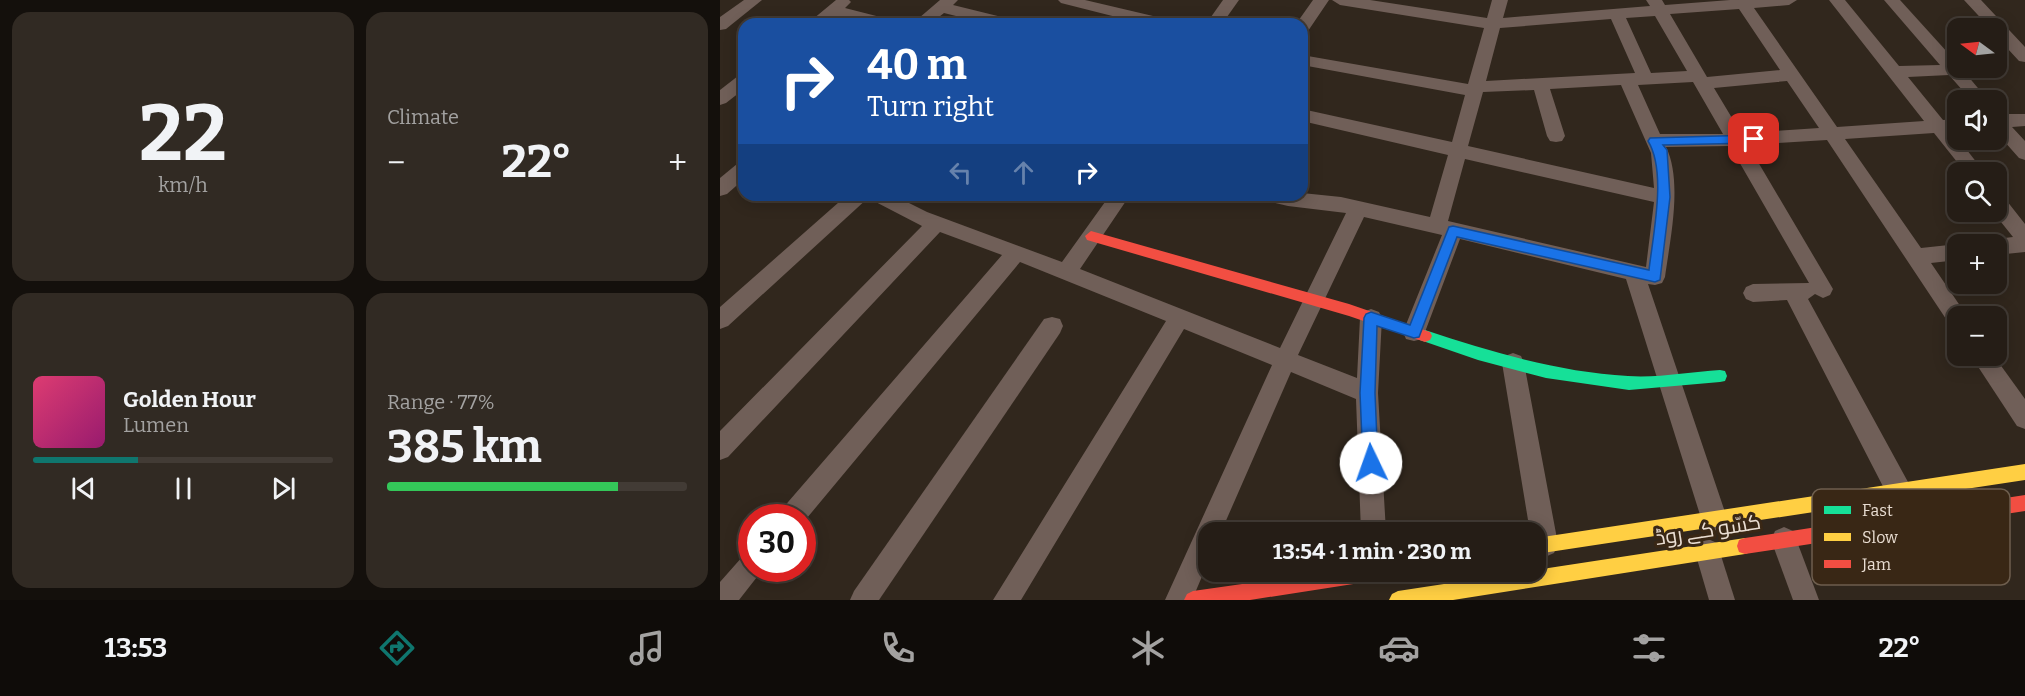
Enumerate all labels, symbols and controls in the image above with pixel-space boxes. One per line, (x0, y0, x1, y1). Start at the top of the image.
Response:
north arrow (1947, 18, 2007, 78)
map controls (1947, 18, 2007, 366)
text: 40 m (867, 40, 967, 90)
icon: right (768, 42, 846, 120)
text: 22 (139, 87, 227, 181)
button: sound (1947, 90, 2007, 150)
text: Turn right (867, 91, 994, 123)
text: Climate (387, 105, 459, 129)
pin (1728, 113, 1779, 164)
icon: arrive (1737, 122, 1770, 155)
text: 22° (501, 135, 572, 189)
text: − (387, 143, 405, 183)
text: + (668, 143, 687, 183)
icon: left (944, 156, 977, 189)
icon: ahead (1007, 156, 1040, 189)
icon: right (1070, 156, 1103, 189)
button: search (1947, 162, 2007, 222)
text: km/h (158, 173, 208, 197)
button: + (1947, 234, 2007, 294)
button: − (1947, 306, 2007, 366)
text: Golden Hour (123, 386, 256, 413)
text: Range · 77% (387, 390, 495, 414)
text: Lumen (123, 413, 189, 437)
text: 385 km (387, 420, 542, 474)
position arrow (1339, 431, 1403, 495)
icon: previous (67, 472, 100, 505)
icon: pause (167, 472, 200, 505)
icon: next (267, 472, 300, 505)
legend (1812, 489, 2010, 585)
text: Fast (1862, 501, 1893, 520)
speed limit sign: 30 (738, 504, 816, 582)
street label: کسّو کے روڈ (1653, 509, 1763, 551)
text: Slow (1862, 528, 1898, 547)
text: 13:54 · 1 min · 230 m (1273, 538, 1471, 565)
text: Jam (1861, 555, 1891, 574)
icon: directions (376, 627, 418, 669)
icon: music (626, 627, 668, 669)
icon: phone (877, 627, 919, 669)
icon: climate (1127, 627, 1169, 669)
icon: car (1378, 627, 1420, 669)
icon: filters (1628, 627, 1670, 669)
text: 13:53 (104, 632, 167, 664)
text: 22° (1878, 632, 1921, 664)

